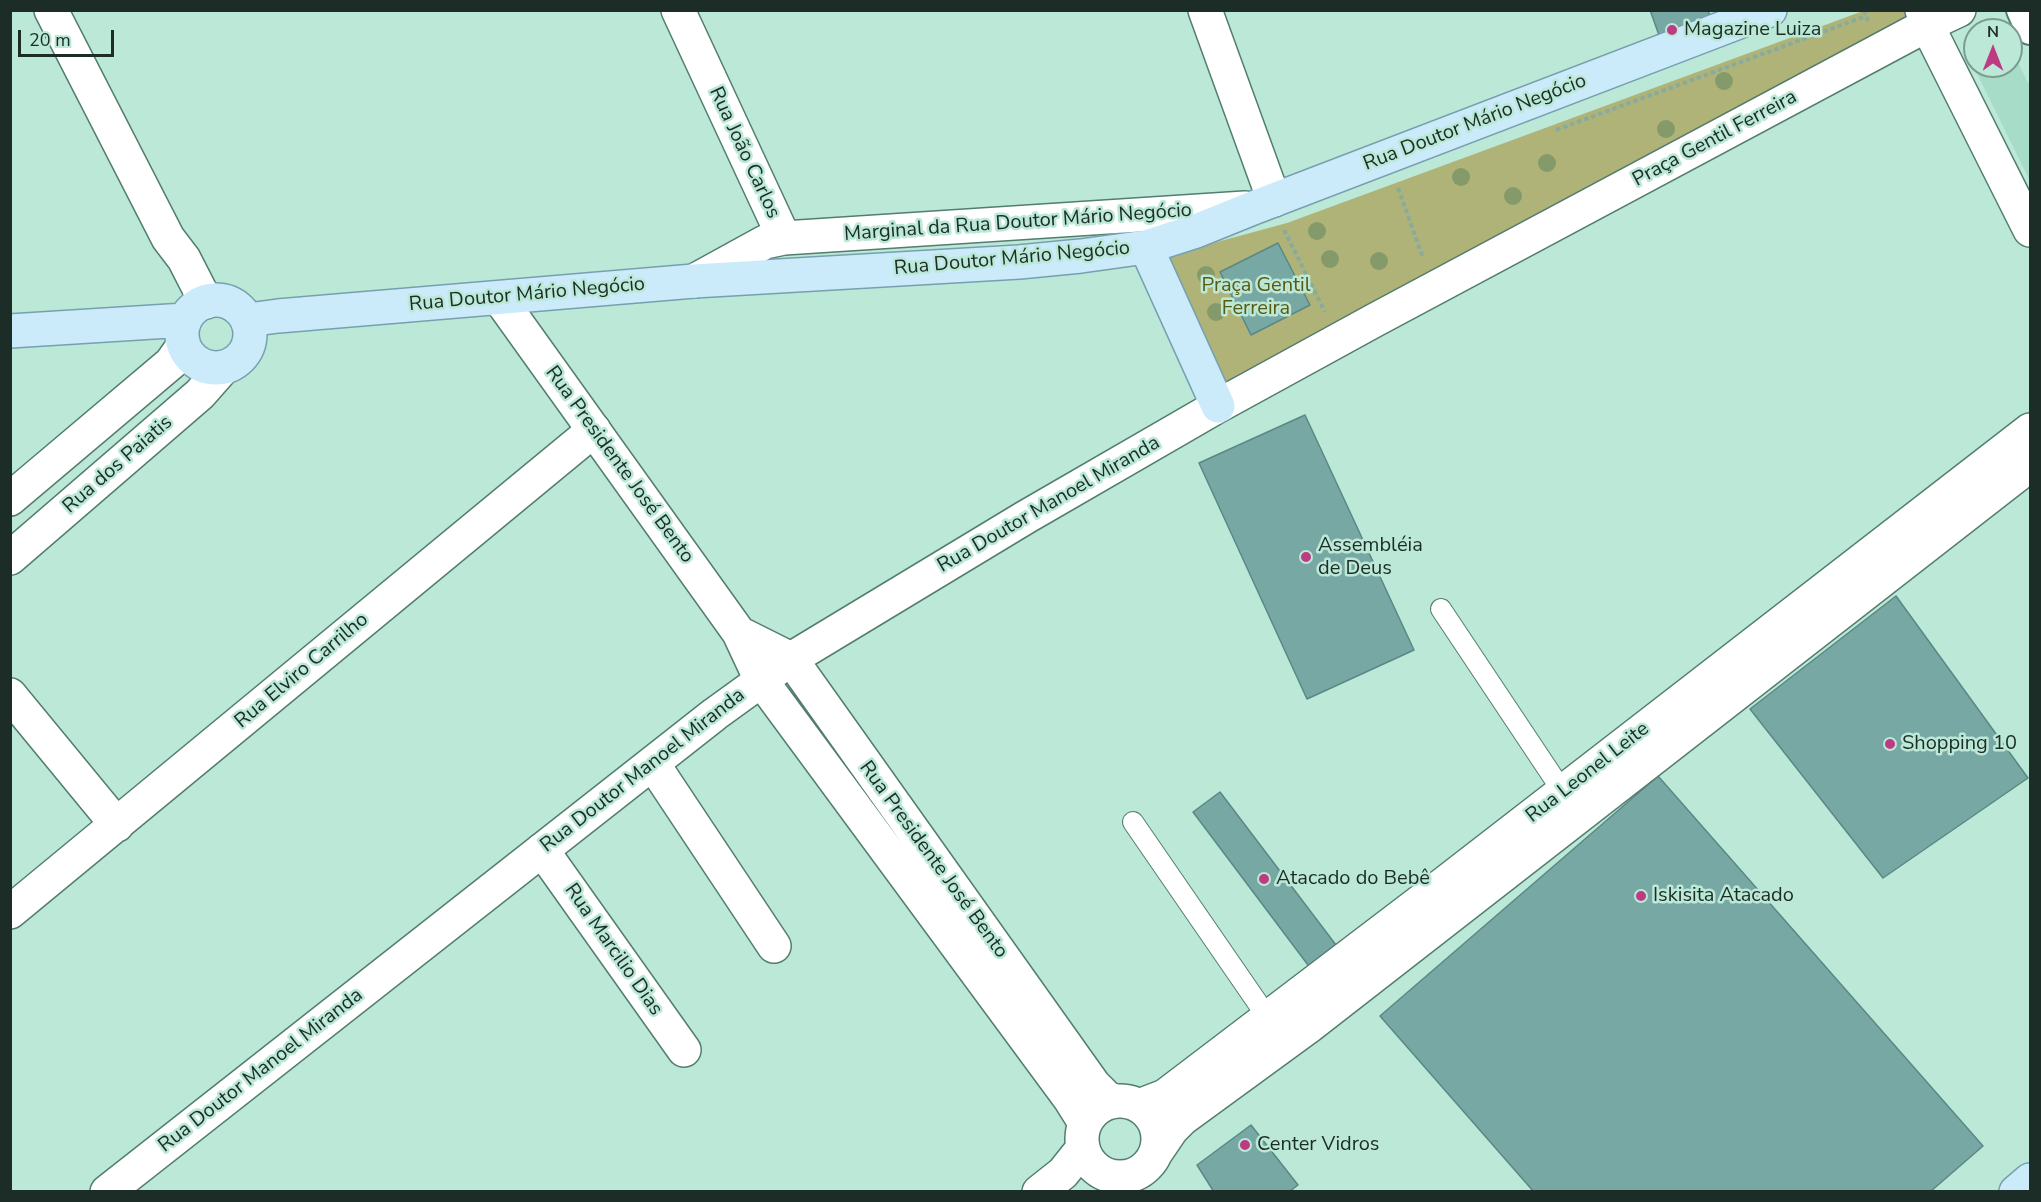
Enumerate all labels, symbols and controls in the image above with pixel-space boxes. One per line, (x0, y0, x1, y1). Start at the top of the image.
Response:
scale bar (21, 18, 117, 56)
place label: Magazine Luiza (1684, 18, 1821, 42)
north arrow (1963, 18, 2023, 78)
text: N (1987, 21, 1999, 43)
marker: Magazine Luiza (1665, 23, 1679, 37)
text: 20 m (29, 28, 71, 52)
street label: Rua Doutor Mário Negócio (1360, 69, 1590, 177)
street label: Rua João Carlos (703, 83, 785, 223)
street label: Praça Gentil Ferreira (1629, 86, 1801, 192)
street label: Marginal da Rua Doutor Mário Negócio (843, 199, 1193, 247)
street label: Rua Doutor Mário Negócio (893, 237, 1131, 281)
street label: Rua Doutor Mário Negócio (408, 273, 646, 317)
park label: Praça Gentil Ferreira (1201, 274, 1311, 321)
street label: Rua Presidente José Bento (539, 362, 699, 568)
street label: Rua dos Paiatis (58, 411, 178, 519)
street label: Rua Doutor Manoel Miranda (934, 431, 1164, 579)
place label: Assembléia de Deus (1318, 534, 1423, 581)
marker: Assembléia de Deus (1299, 550, 1313, 564)
street label: Rua Elviro Carrilho (230, 608, 374, 734)
street label: Rua Doutor Manoel Miranda (536, 684, 750, 858)
street label: Rua Leonel Leite (1522, 718, 1654, 828)
place label: Shopping 10 (1902, 732, 2017, 756)
marker: Shopping 10 (1883, 737, 1897, 751)
street label: Rua Presidente José Bento (853, 757, 1013, 963)
place label: Atacado do Bebê (1276, 867, 1430, 891)
marker: Atacado do Bebê (1257, 872, 1271, 886)
street label: Rua Marcilio Dias (559, 879, 667, 1021)
place label: Iskisita Atacado (1653, 884, 1794, 908)
marker: Iskisita Atacado (1634, 889, 1648, 903)
street label: Rua Doutor Manoel Miranda (154, 984, 368, 1158)
place label: Center Vidros (1257, 1133, 1379, 1157)
marker: Center Vidros (1238, 1138, 1252, 1152)

